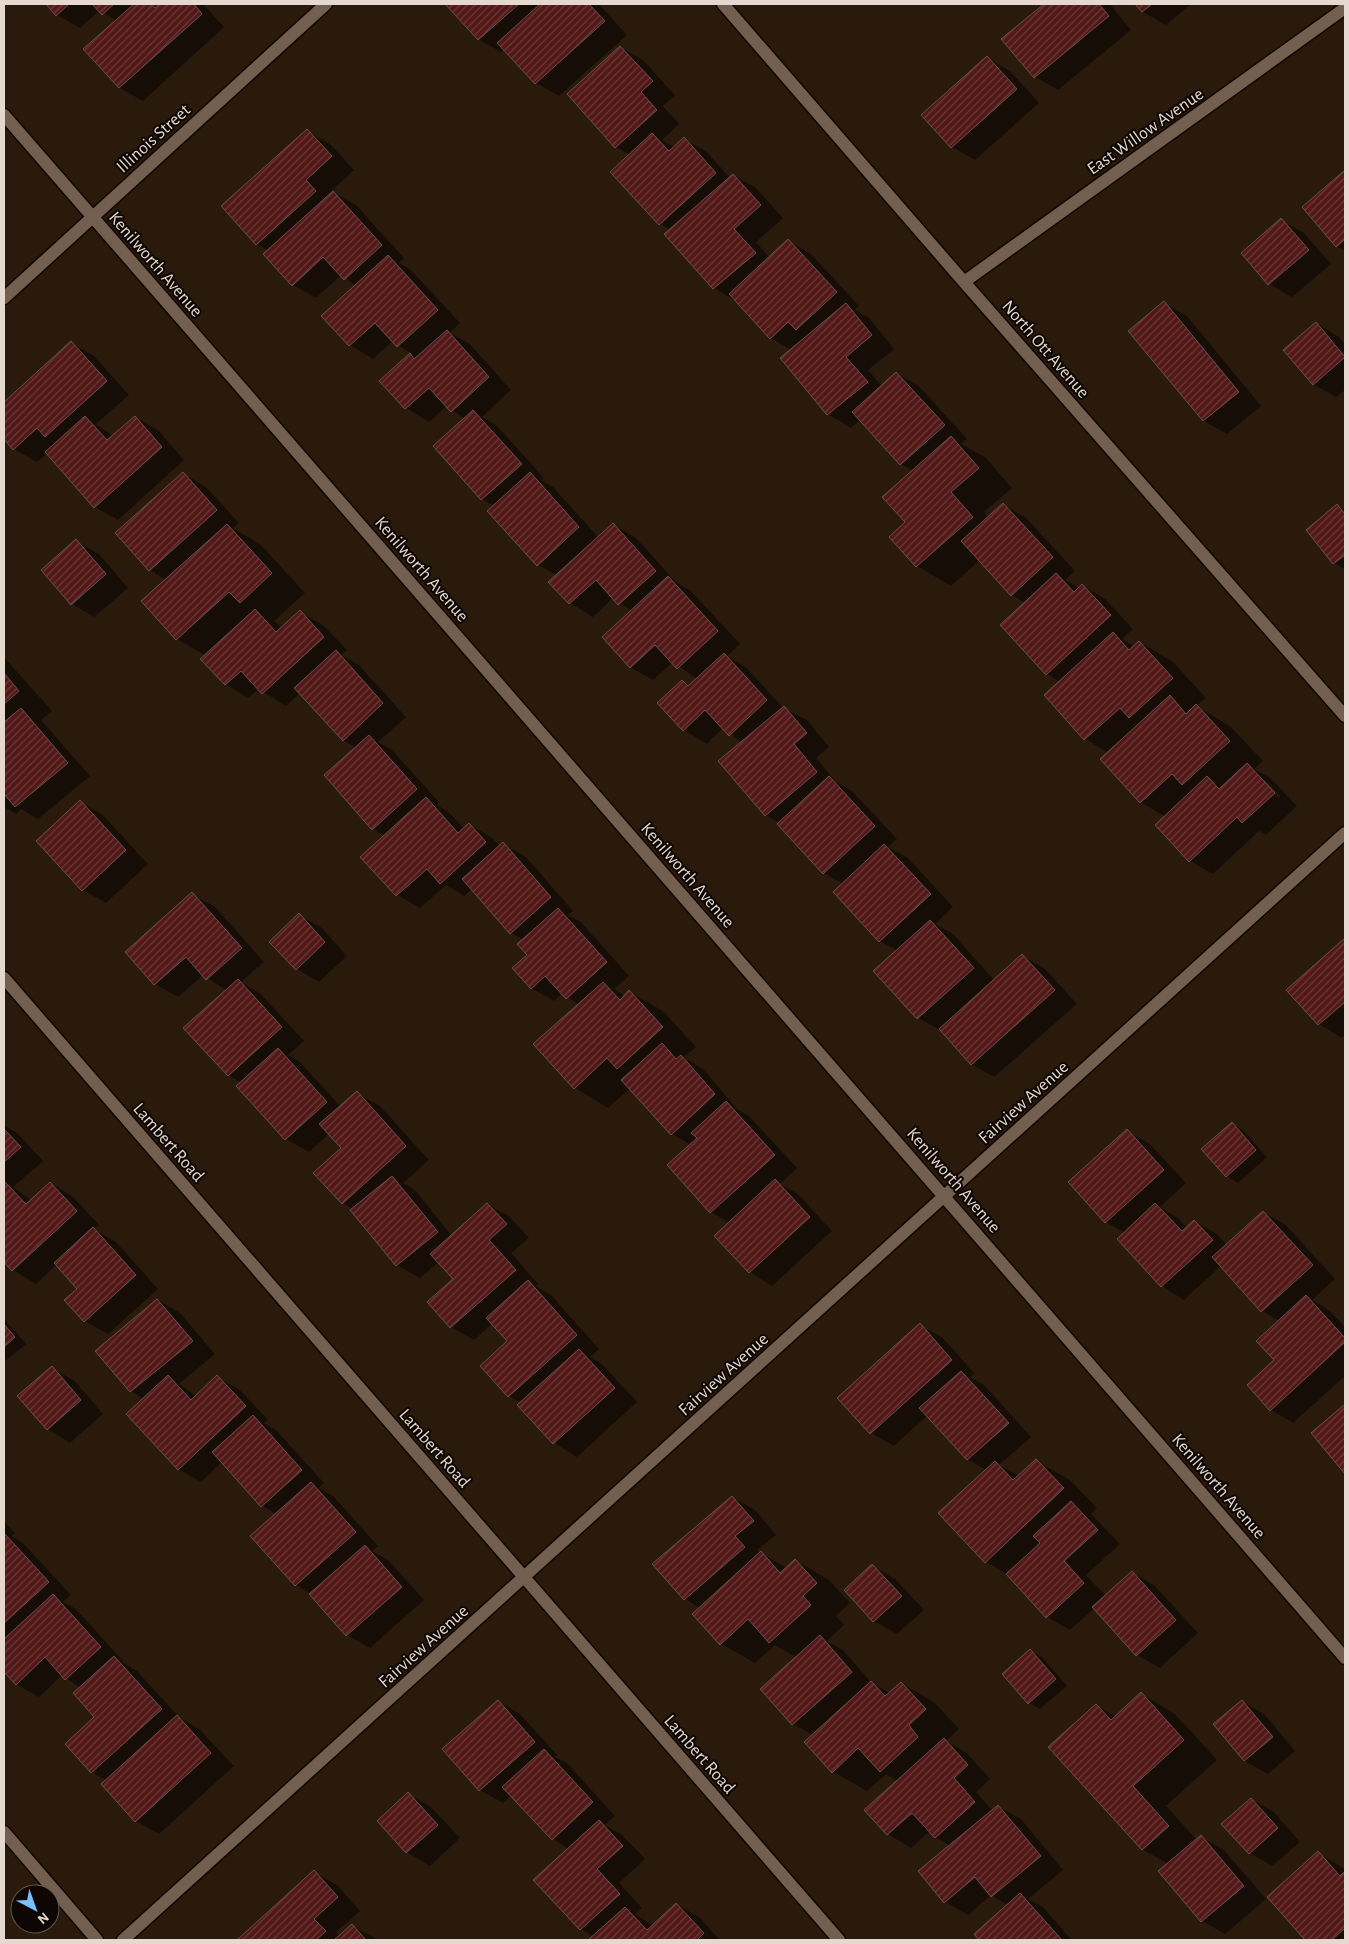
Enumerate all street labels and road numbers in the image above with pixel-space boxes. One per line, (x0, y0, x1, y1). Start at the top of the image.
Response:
street label: East Willow Avenue (1084, 85, 1207, 179)
street label: Illinois Street (113, 101, 194, 176)
street label: Kenilworth Avenue (105, 209, 206, 321)
street label: North Ott Avenue (998, 297, 1092, 402)
street label: Kenilworth Avenue (371, 514, 472, 626)
street label: Kenilworth Avenue (637, 820, 738, 932)
street label: Fairview Avenue (975, 1058, 1072, 1148)
street label: Lambert Road (129, 1100, 207, 1186)
street label: Kenilworth Avenue (903, 1125, 1004, 1237)
street label: Fairview Avenue (675, 1330, 772, 1420)
street label: Lambert Road (395, 1406, 473, 1492)
street label: Kenilworth Avenue (1168, 1431, 1269, 1543)
street label: Fairview Avenue (375, 1602, 472, 1692)
street label: Lambert Road (660, 1712, 738, 1798)

